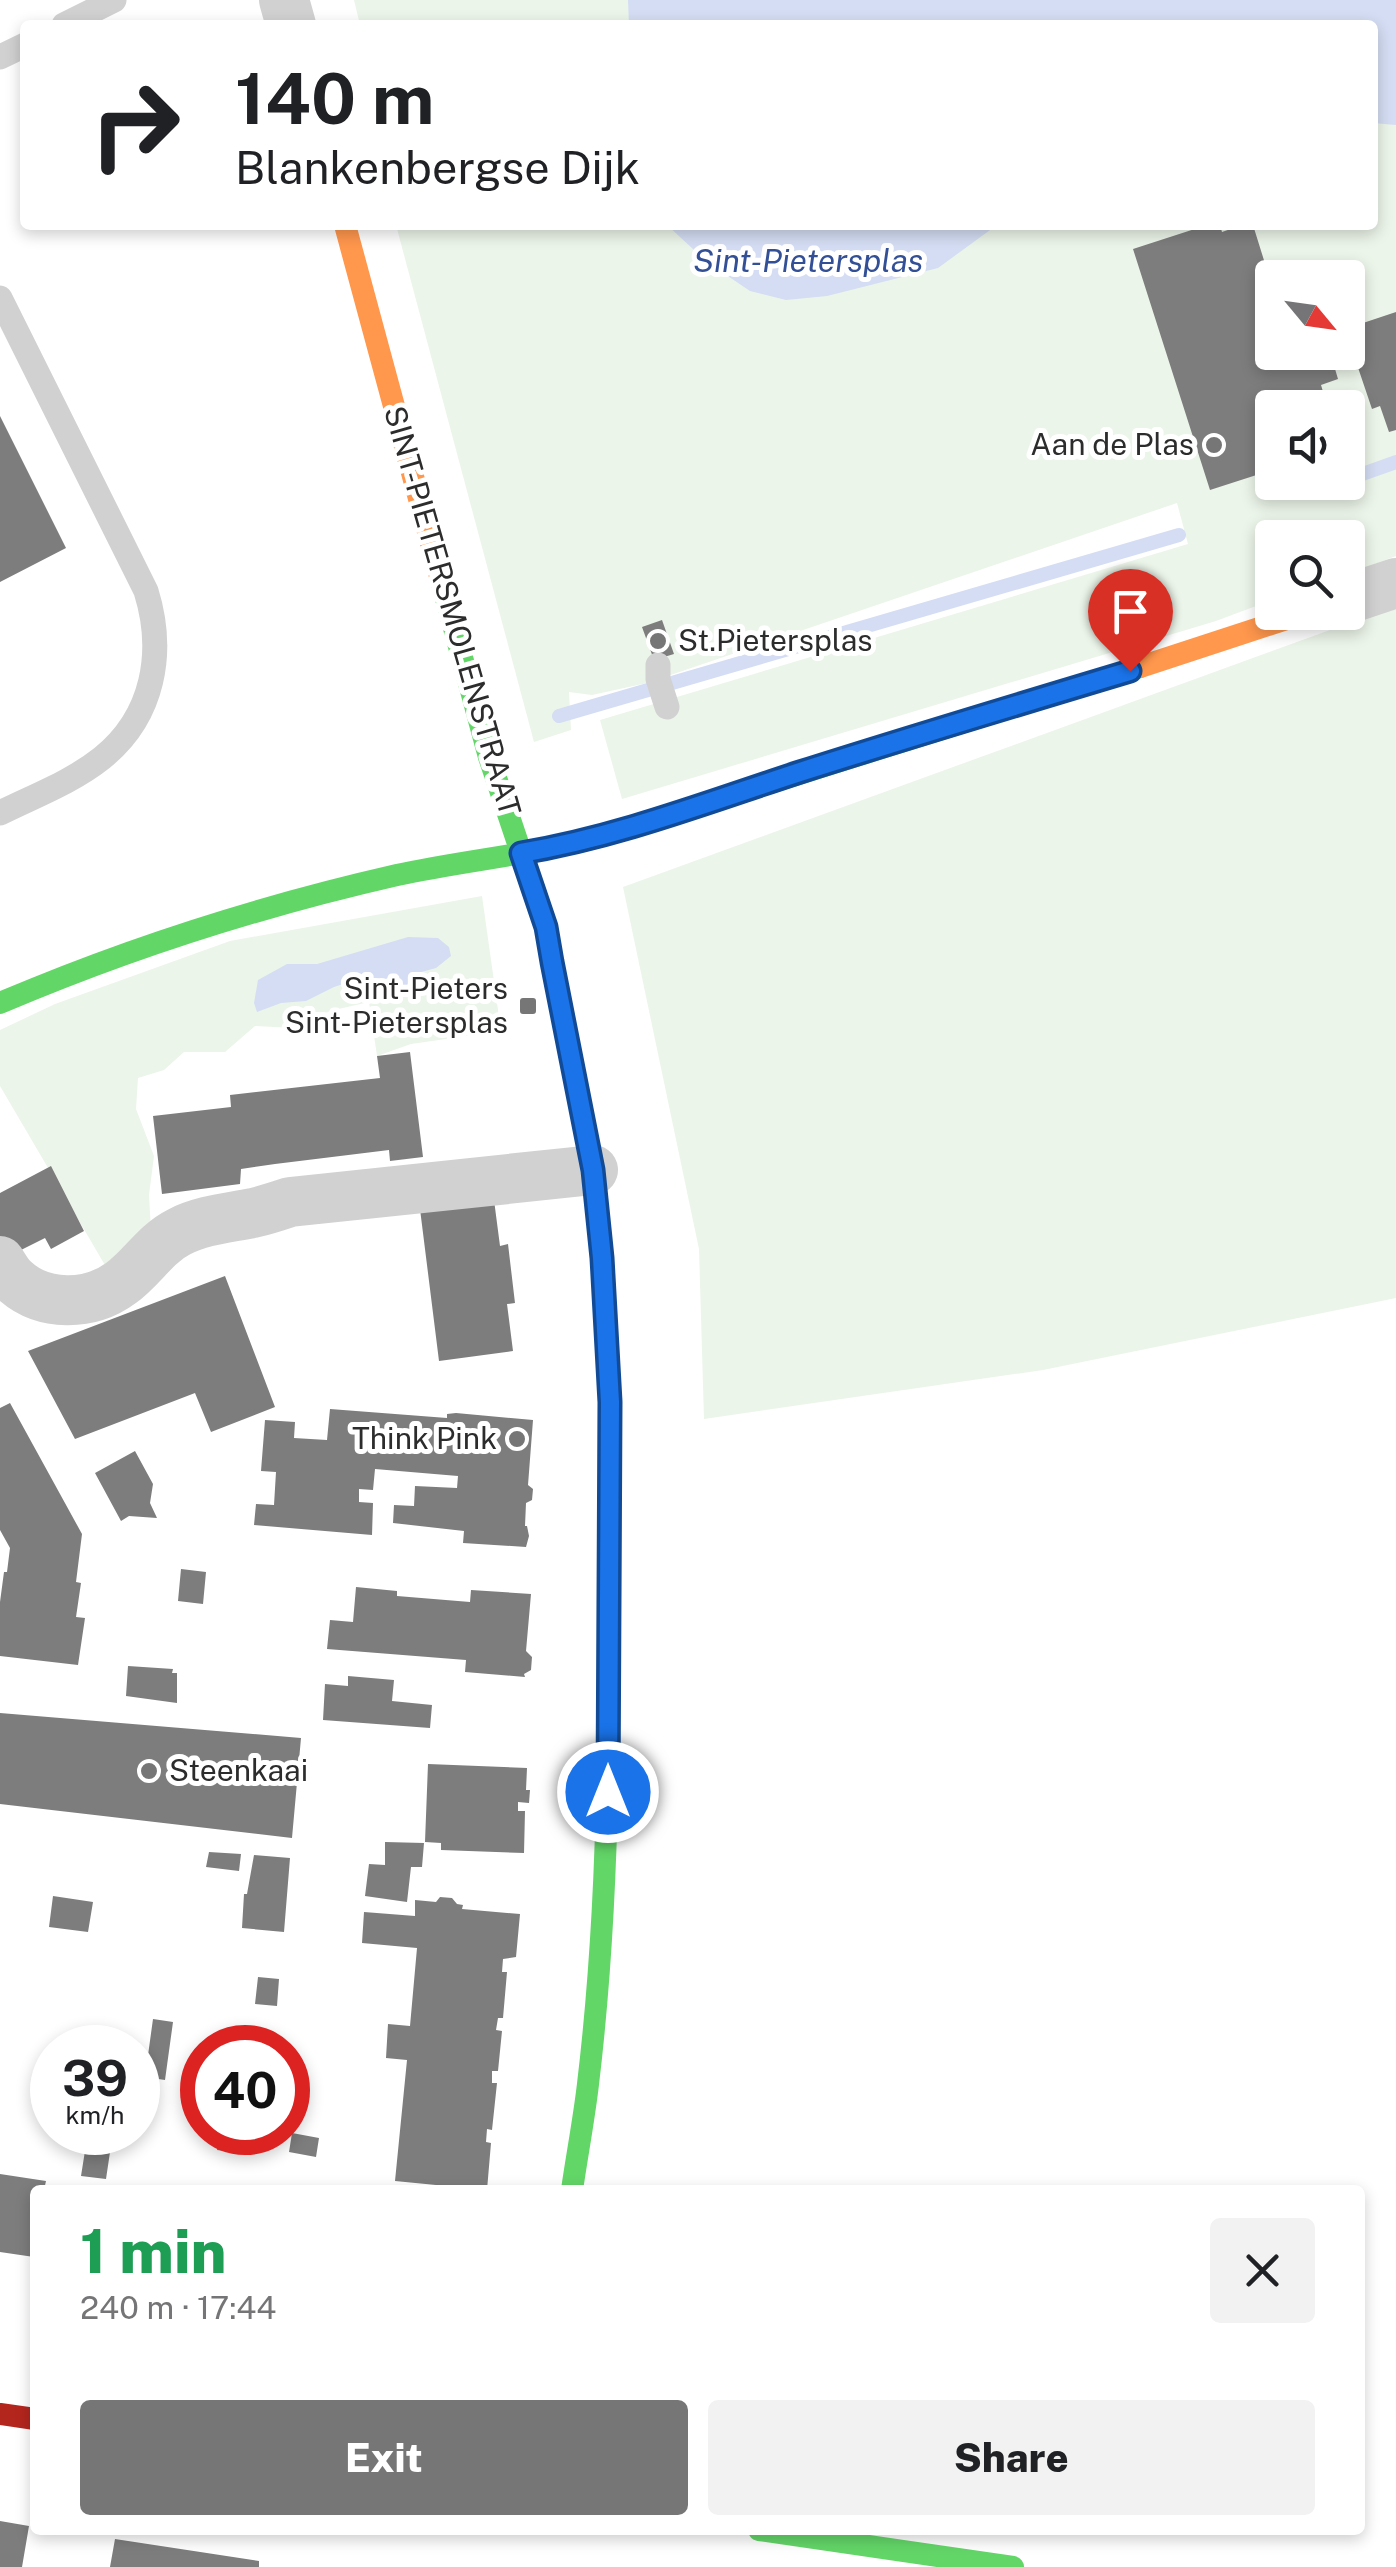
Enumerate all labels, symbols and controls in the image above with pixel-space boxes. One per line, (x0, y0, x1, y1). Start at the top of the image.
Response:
text: 140 m (235, 57, 434, 140)
icon: right (70, 60, 200, 190)
text: Blankenbergse Dijk (235, 141, 640, 194)
water label: Sint-Pietersplas (693, 242, 923, 279)
north arrow (1255, 260, 1365, 370)
map controls (1255, 260, 1365, 630)
button: sound (1255, 390, 1365, 500)
street label: SINT-PIETERSMOLENSTRAAT (377, 402, 529, 820)
place label: Aan de Plas (1030, 426, 1194, 462)
marker: Aan de Plas (1203, 434, 1225, 456)
button: search (1255, 520, 1365, 630)
pin (1088, 569, 1173, 672)
icon: arrive (1103, 584, 1158, 639)
place label: St.Pietersplas (678, 622, 872, 658)
marker: St.Pietersplas (647, 630, 669, 652)
place label: Sint-Pieters Sint-Pietersplas (285, 970, 508, 1040)
marker: Sint-Pieters Sint-Pietersplas (517, 995, 539, 1017)
place label: Think Pink (352, 1420, 497, 1456)
marker: Think Pink (506, 1428, 528, 1450)
position arrow (556, 1740, 660, 1844)
place label: Steenkaai (169, 1752, 308, 1788)
marker: Steenkaai (138, 1760, 160, 1782)
speed limit sign: 40 (180, 2025, 310, 2155)
text: 39 (62, 2048, 128, 2107)
text: km/h (66, 2100, 124, 2130)
text: 1 min (80, 2216, 227, 2287)
button: close (1210, 2218, 1315, 2323)
text: 240 m · 17:44 (80, 2289, 276, 2326)
button: Exit (80, 2400, 688, 2515)
button: Share (708, 2400, 1315, 2515)

